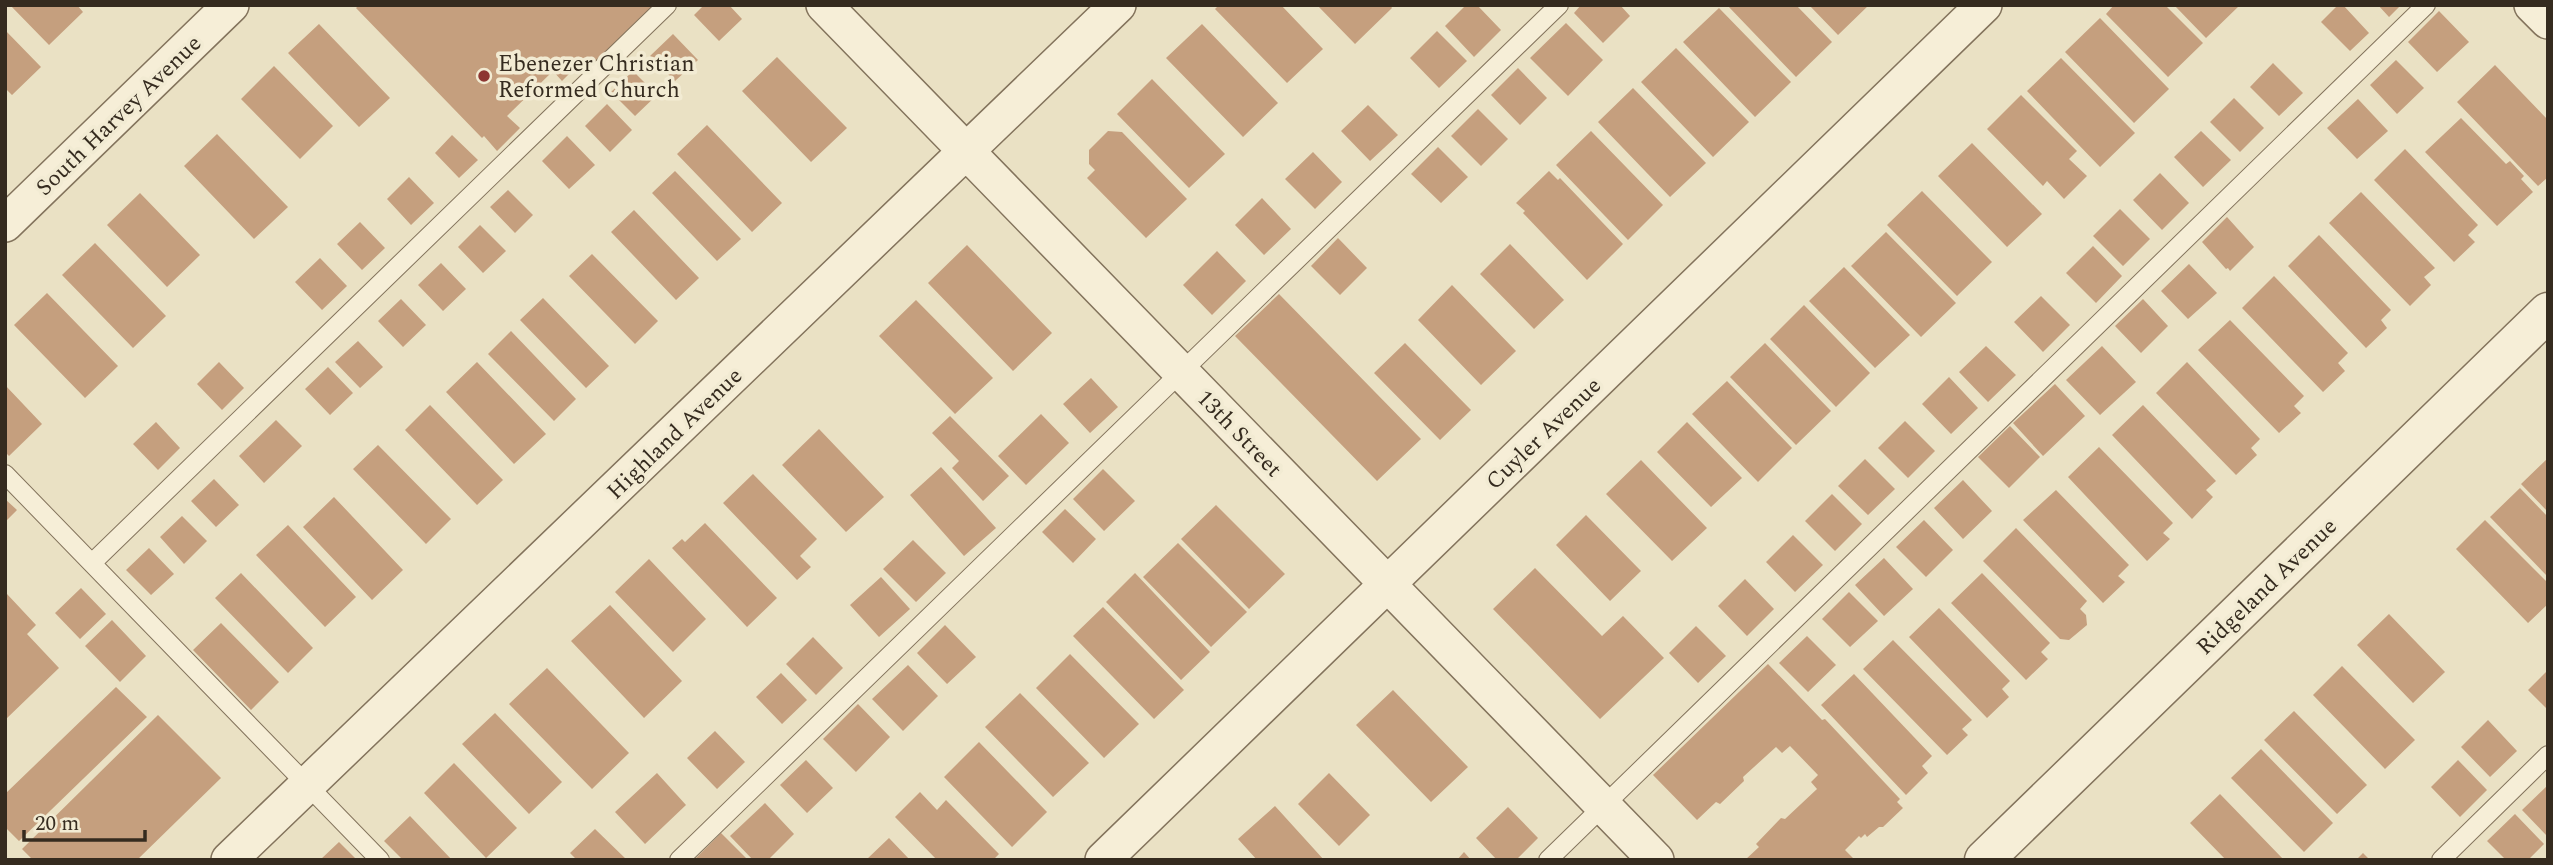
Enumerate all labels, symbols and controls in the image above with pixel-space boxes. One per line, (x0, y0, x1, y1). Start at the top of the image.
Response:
street label: South Harvey Avenue (28, 27, 210, 205)
place label: Ebenezer Christian Reformed Church (498, 47, 695, 108)
marker: Ebenezer Christian Reformed Church (476, 68, 492, 84)
street label: Highland Avenue (599, 360, 751, 508)
street label: Cuyler Avenue (1478, 370, 1610, 499)
street label: 13th Street (1188, 382, 1290, 486)
street label: Ridgeland Avenue (2188, 510, 2346, 664)
scale bar (24, 798, 145, 842)
text: 20 m (35, 808, 79, 840)

